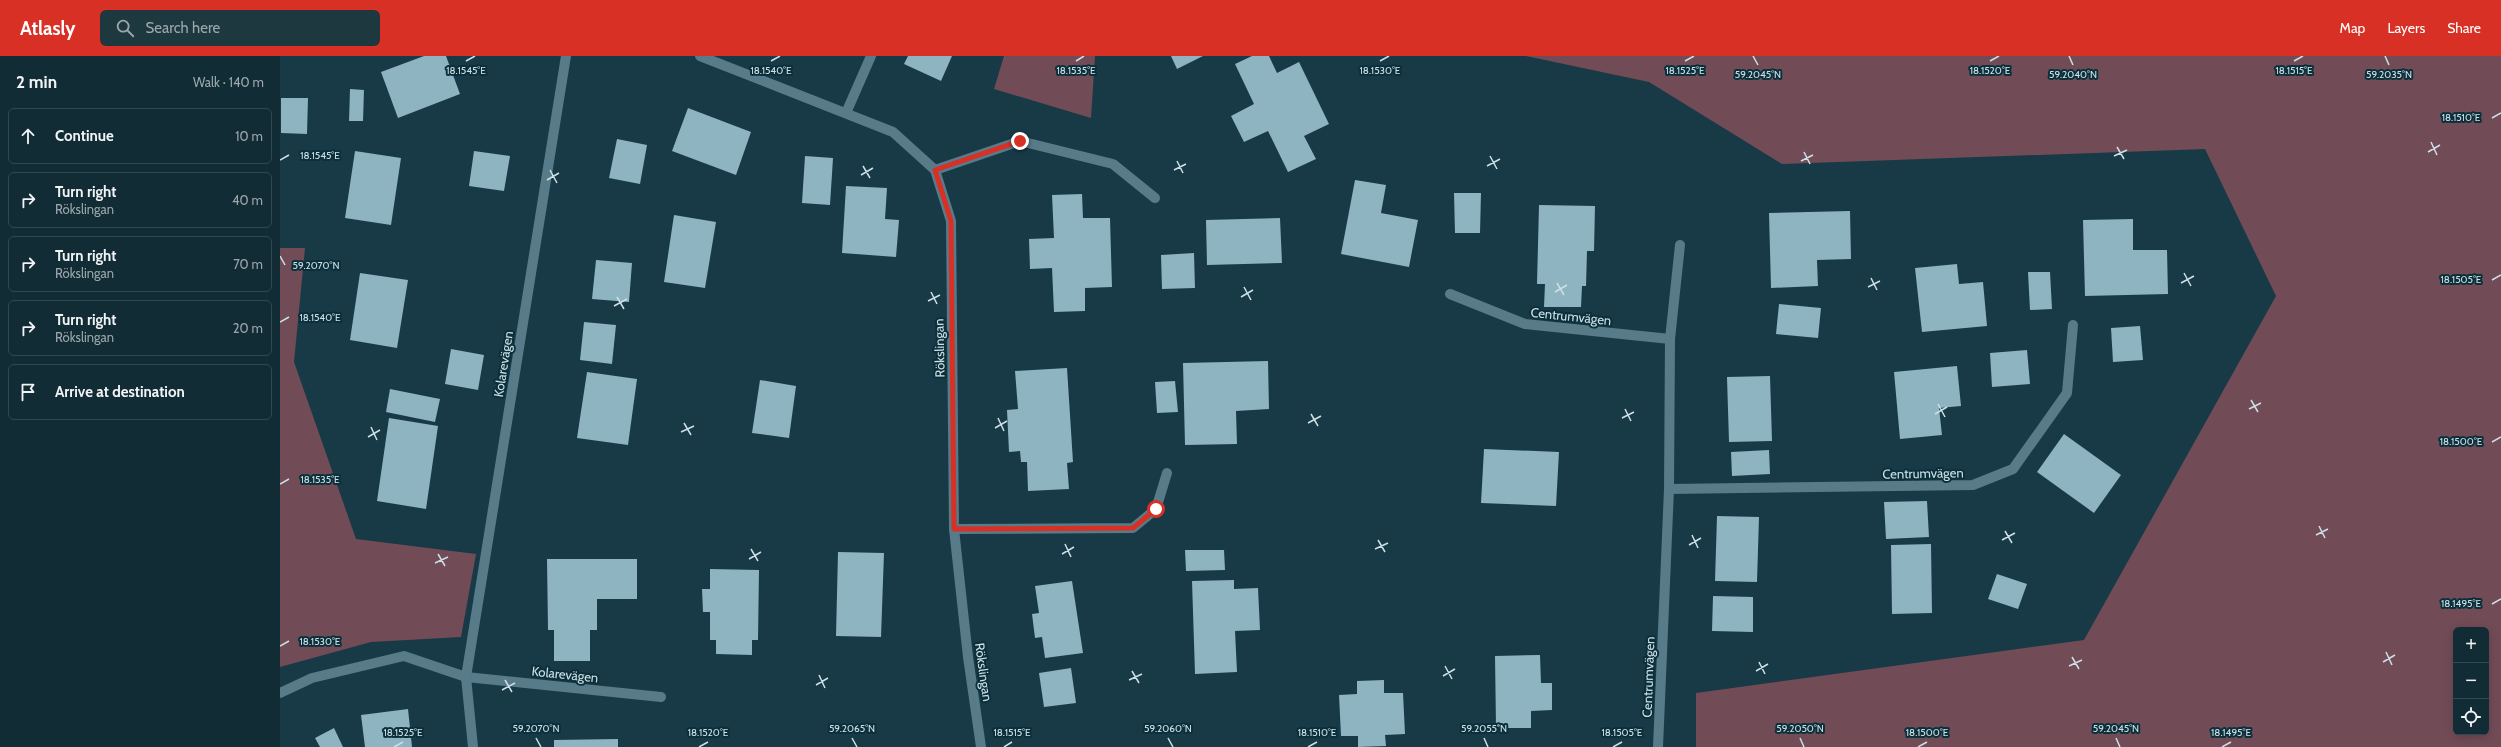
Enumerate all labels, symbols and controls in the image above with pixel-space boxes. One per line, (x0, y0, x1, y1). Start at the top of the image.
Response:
search box (100, 10, 380, 46)
text: Atlasly (20, 17, 76, 40)
icon: search (114, 17, 136, 39)
text: Search here (146, 19, 220, 37)
text: Map (2340, 19, 2365, 37)
text: Layers (2387, 19, 2425, 37)
text: Share (2447, 19, 2481, 37)
text: 18.1545°E (446, 64, 486, 77)
text: 18.1540°E (750, 64, 792, 77)
text: 18.1535°E (1056, 64, 1096, 77)
text: 18.1530°E (1360, 64, 1401, 77)
text: 18.1525°E (1665, 64, 1705, 77)
text: 18.1520°E (1970, 64, 2011, 77)
text: 18.1515°E (2275, 64, 2313, 77)
text: 59.2045°N (1735, 68, 1781, 81)
text: 59.2040°N (2049, 68, 2097, 81)
text: 59.2035°N (2366, 68, 2412, 81)
text: 2 min (16, 72, 57, 92)
text: Walk · 140 m (193, 74, 264, 90)
text: 18.1510°E (2442, 111, 2481, 124)
icon: ahead (17, 125, 39, 147)
text: Continue (55, 127, 114, 145)
text: 10 m (235, 128, 263, 144)
route end (1011, 132, 1029, 150)
text: 18.1545°E (300, 149, 340, 162)
text: Turn right (55, 183, 116, 201)
icon: right (17, 189, 39, 211)
text: 40 m (232, 192, 263, 208)
text: Rökslingan (55, 201, 114, 217)
text: Turn right (55, 247, 116, 265)
icon: right (17, 253, 39, 275)
text: 70 m (233, 256, 263, 272)
text: 59.2070°N (293, 259, 339, 272)
text: Rökslingan (55, 265, 114, 281)
text: 18.1505°E (2441, 273, 2482, 286)
street label: Centrumvägen (1530, 304, 1612, 328)
text: Turn right (55, 311, 116, 329)
text: 18.1540°E (299, 311, 341, 324)
icon: right (17, 317, 39, 339)
street label: Rökslingan (930, 318, 948, 378)
text: 20 m (233, 320, 263, 336)
text: Rökslingan (55, 329, 114, 345)
street label: Kolarevägen (490, 330, 516, 398)
icon: arrive (17, 381, 39, 403)
text: Arrive at destination (55, 383, 185, 401)
text: 18.1500°E (2440, 435, 2483, 448)
street label: Centrumvägen (1882, 464, 1964, 482)
text: 18.1535°E (300, 473, 340, 486)
route start (1147, 500, 1165, 518)
text: 18.1495°E (2441, 597, 2481, 610)
map controls (2453, 627, 2489, 735)
button: + (2453, 627, 2489, 663)
text: 18.1530°E (300, 635, 341, 648)
street label: Centrumvägen (1639, 636, 1657, 718)
street label: Rökslingan (972, 642, 996, 702)
street label: Kolarevägen (531, 663, 599, 685)
button: − (2453, 663, 2489, 699)
button: locate (2453, 699, 2489, 735)
text: 59.2070°N (513, 722, 559, 735)
text: 59.2065°N (829, 722, 875, 735)
text: 59.2060°N (1144, 722, 1192, 735)
text: 59.2055°N (1461, 722, 1507, 735)
text: 59.2050°N (1776, 722, 1824, 735)
text: 59.2045°N (2093, 722, 2139, 735)
text: 18.1525°E (383, 726, 423, 739)
text: 18.1520°E (688, 726, 729, 739)
text: 18.1515°E (993, 726, 1031, 739)
text: 18.1510°E (1298, 726, 1337, 739)
text: 18.1505°E (1602, 726, 1643, 739)
text: 18.1500°E (1906, 726, 1949, 739)
text: 18.1495°E (2211, 726, 2251, 739)

